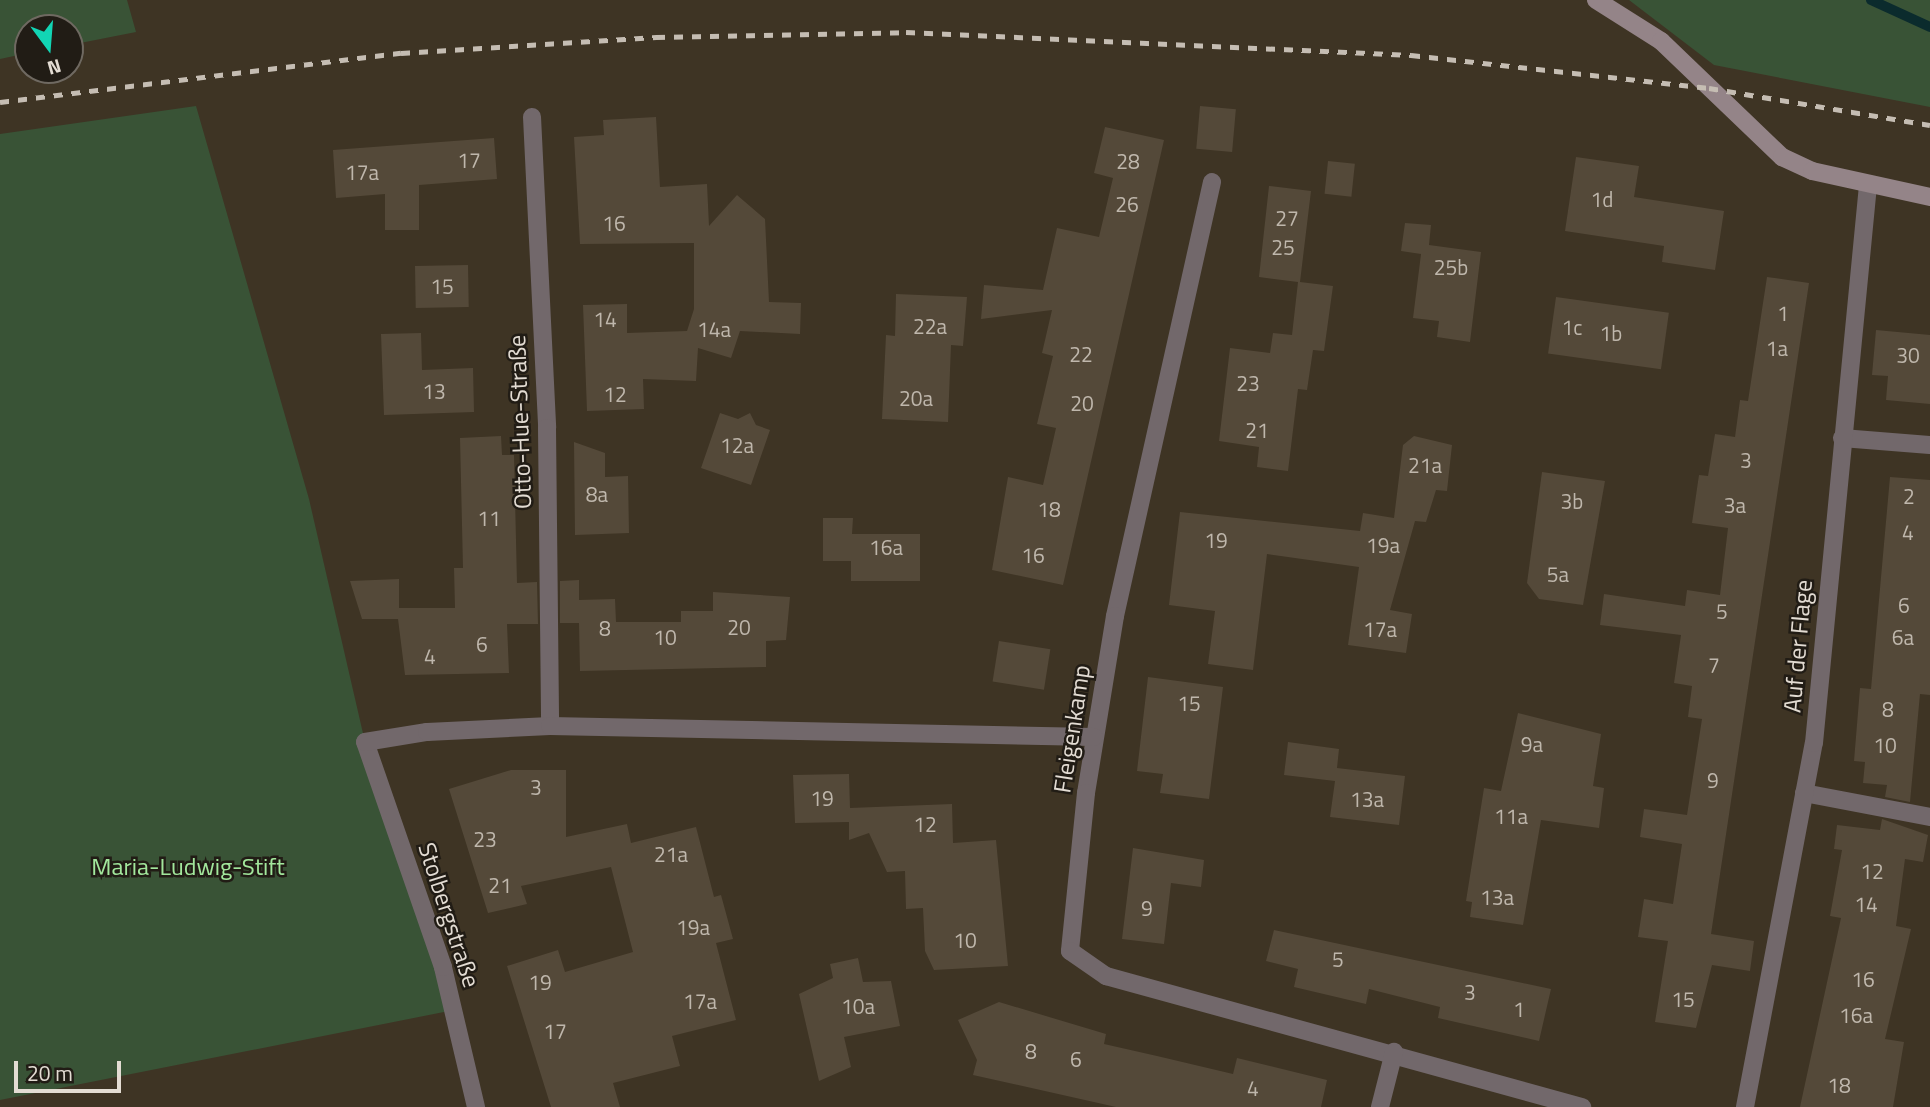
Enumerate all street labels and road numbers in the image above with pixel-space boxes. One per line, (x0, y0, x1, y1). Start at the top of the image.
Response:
street label: Otto-Hue-Straße (503, 334, 537, 510)
street label: Auf der Flage (1778, 578, 1818, 714)
street label: Fleigenkamp (1048, 663, 1096, 795)
street label: Stolbergstraße (412, 839, 486, 991)

